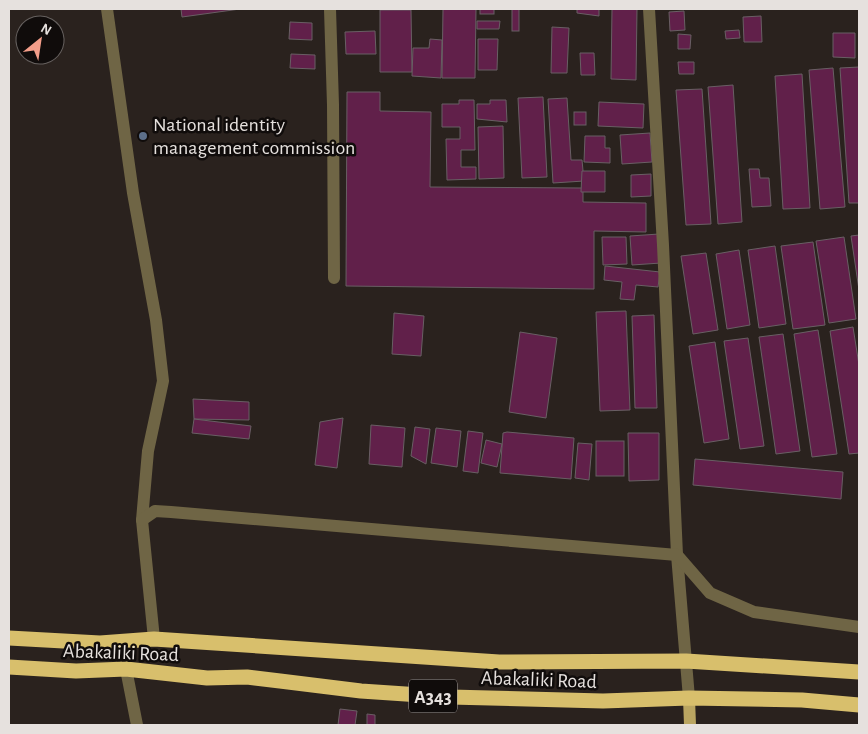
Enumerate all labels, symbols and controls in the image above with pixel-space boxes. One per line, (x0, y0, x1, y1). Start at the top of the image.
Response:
north arrow (15, 15, 65, 65)
text: N (38, 21, 54, 38)
place label: National identity management commission (153, 115, 355, 158)
marker: National identity management commission (137, 130, 149, 142)
street label: Abakaliki Road (63, 641, 179, 665)
street label: Abakaliki Road (481, 668, 597, 692)
road number: A343 (409, 679, 457, 712)

